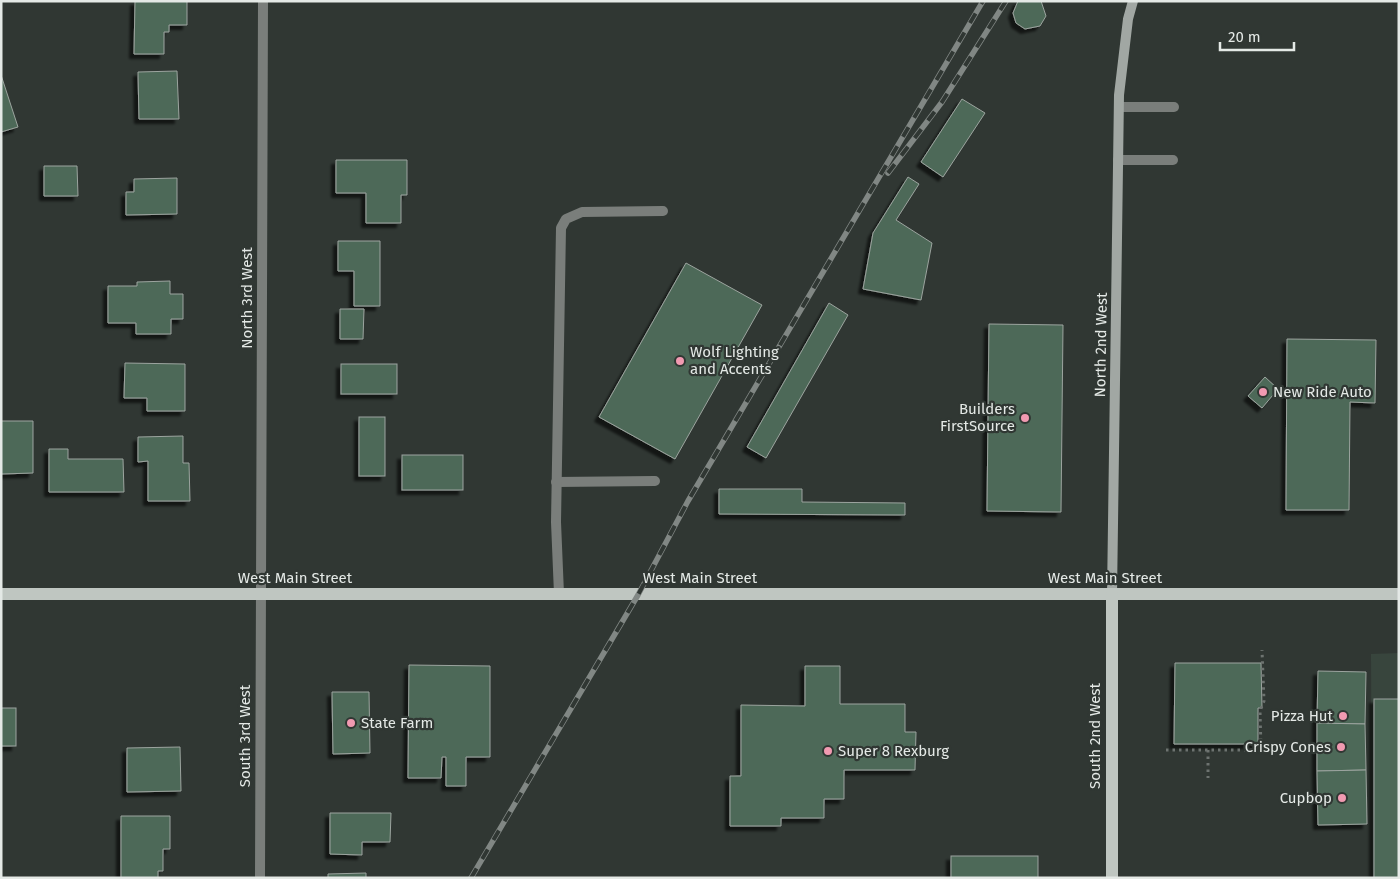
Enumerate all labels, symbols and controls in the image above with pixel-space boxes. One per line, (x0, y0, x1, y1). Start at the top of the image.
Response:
scale bar (1220, 20, 1294, 52)
text: 20 m (1228, 28, 1261, 46)
street label: North 3rd West (238, 247, 256, 349)
street label: North 2nd West (1091, 292, 1111, 398)
place label: Wolf Lighting and Accents (690, 343, 779, 378)
marker: Wolf Lighting and Accents (674, 355, 686, 367)
place label: New Ride Auto (1273, 383, 1372, 401)
marker: New Ride Auto (1257, 386, 1269, 398)
place label: Builders FirstSource (940, 400, 1015, 435)
marker: Builders FirstSource (1019, 412, 1031, 424)
street label: West Main Street (238, 569, 353, 587)
street label: West Main Street (643, 569, 758, 587)
street label: West Main Street (1048, 569, 1163, 587)
street label: South 2nd West (1086, 682, 1104, 789)
street label: South 3rd West (236, 684, 254, 787)
place label: Pizza Hut (1271, 707, 1334, 725)
marker: Pizza Hut (1337, 710, 1349, 722)
place label: State Farm (361, 714, 433, 732)
marker: State Farm (345, 717, 357, 729)
place label: Crispy Cones (1245, 738, 1331, 756)
marker: Crispy Cones (1335, 741, 1347, 753)
place label: Super 8 Rexburg (838, 742, 949, 760)
marker: Super 8 Rexburg (822, 745, 834, 757)
place label: Cupbop (1280, 789, 1332, 807)
marker: Cupbop (1336, 792, 1348, 804)

